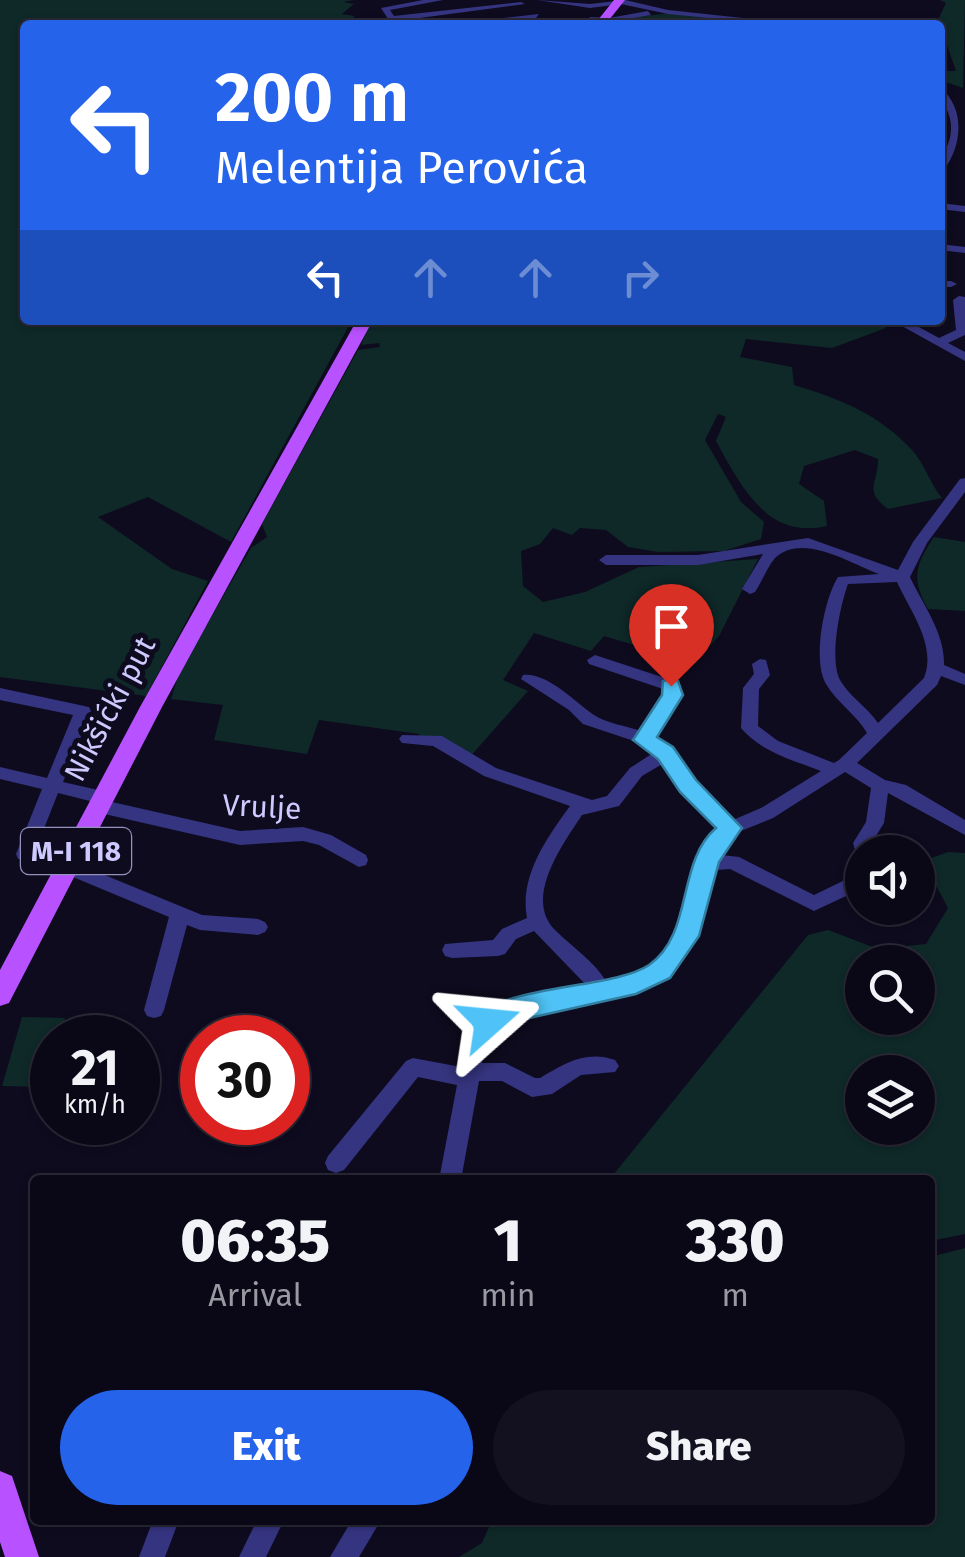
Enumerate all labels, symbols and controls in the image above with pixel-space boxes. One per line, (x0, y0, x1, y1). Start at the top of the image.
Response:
text: 200 m (215, 56, 409, 140)
icon: left (50, 60, 180, 190)
text: Melentija Perovića (215, 141, 588, 195)
icon: left (298, 250, 353, 305)
icon: ahead (403, 250, 458, 305)
icon: ahead (508, 250, 563, 305)
icon: right (613, 250, 668, 305)
pin (629, 584, 714, 687)
icon: arrive (644, 599, 699, 654)
street label: Nikšićki put (57, 630, 163, 788)
street label: Vrulje (222, 787, 302, 827)
road number: M-I 118 (21, 828, 131, 874)
map controls (845, 835, 935, 1145)
button: sound (845, 835, 935, 925)
button: search (845, 945, 935, 1035)
position arrow (437, 970, 541, 1074)
speed limit sign: 30 (180, 1015, 310, 1145)
text: 21 (71, 1038, 119, 1098)
button: layers (845, 1055, 935, 1145)
text: km/h (64, 1090, 126, 1120)
text: 06:35 (180, 1205, 330, 1277)
text: 1 (494, 1205, 522, 1277)
text: 330 (686, 1205, 785, 1277)
text: Arrival (208, 1276, 302, 1314)
text: min (480, 1276, 536, 1314)
text: m (722, 1276, 749, 1314)
button: Exit (60, 1390, 473, 1505)
button: Share (493, 1390, 905, 1505)

